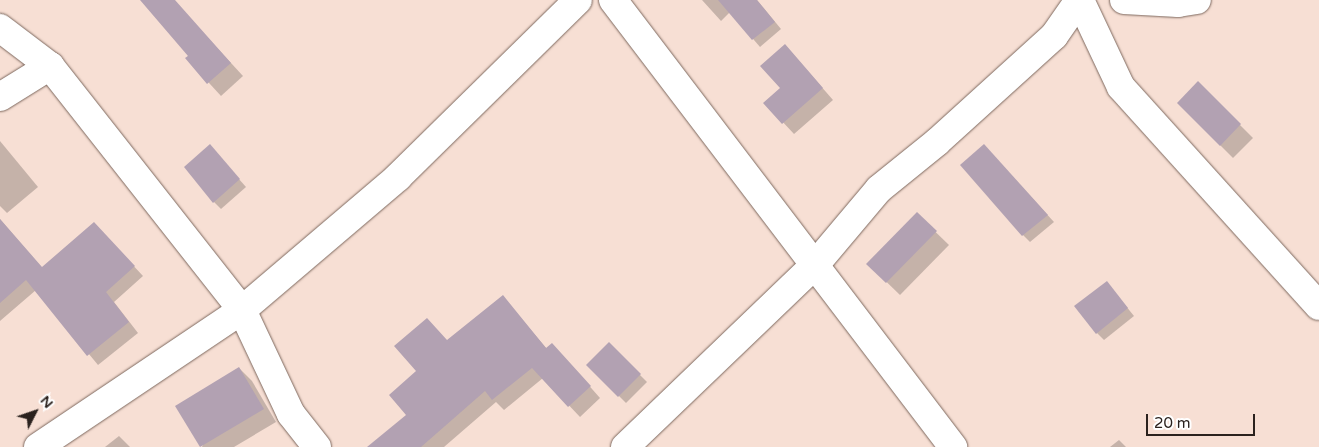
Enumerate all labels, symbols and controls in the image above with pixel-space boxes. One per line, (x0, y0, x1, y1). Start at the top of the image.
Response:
north arrow (10, 387, 60, 437)
text: N (37, 392, 57, 412)
scale bar (1149, 404, 1258, 436)
text: 20 m (1154, 414, 1191, 432)

